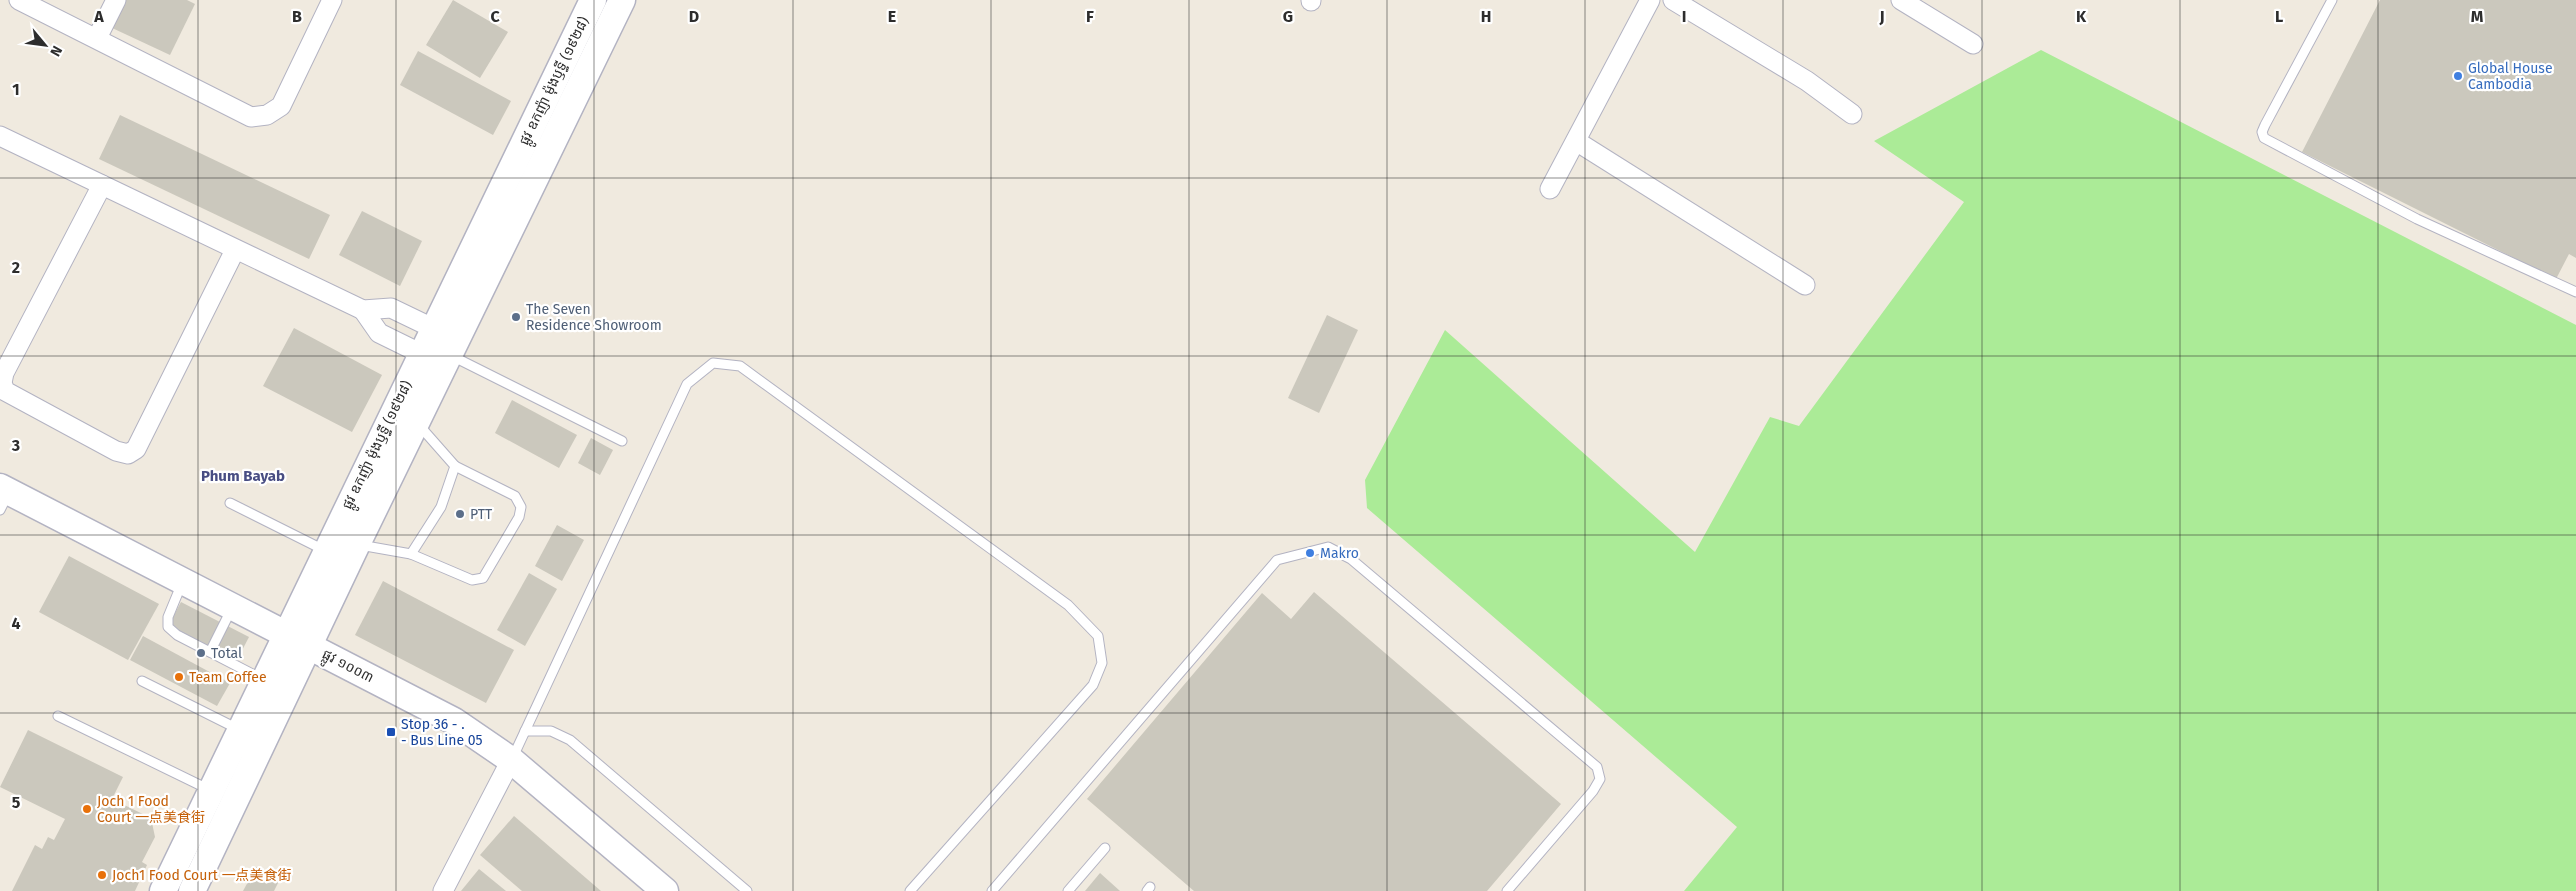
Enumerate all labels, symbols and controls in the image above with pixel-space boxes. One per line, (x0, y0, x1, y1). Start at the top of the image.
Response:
text: A (93, 7, 104, 26)
text: B (292, 7, 302, 26)
text: C (490, 7, 500, 26)
text: D (689, 7, 699, 26)
text: E (888, 7, 896, 26)
text: F (1086, 7, 1094, 26)
text: G (1283, 7, 1293, 26)
text: H (1481, 7, 1491, 26)
text: I (1682, 7, 1686, 26)
text: J (1878, 7, 1885, 26)
text: K (2076, 7, 2087, 26)
text: L (2275, 7, 2283, 26)
text: M (2471, 7, 2484, 26)
street label: ផ្លូវ ឧកញ៉ា ម៉ុងឫទ្ធី (១៩២៨) (515, 14, 595, 150)
north arrow (20, 20, 70, 70)
text: N (46, 43, 66, 59)
place label: Global House Cambodia (2468, 60, 2553, 93)
marker: Global House Cambodia (2452, 70, 2464, 82)
text: 1 (12, 80, 20, 99)
text: 2 (12, 258, 20, 277)
place label: The Seven Residence Showroom (526, 301, 662, 334)
marker: The Seven Residence Showroom (510, 311, 522, 323)
street label: ផ្លូវ ឧកញ៉ា ម៉ុងឫទ្ធី (១៩២៨) (338, 378, 418, 514)
text: 3 (11, 436, 20, 455)
district label: Phum Bayab (201, 467, 285, 485)
place label: PTT (470, 506, 493, 523)
marker: PTT (454, 508, 466, 520)
place label: Makro (1320, 545, 1359, 562)
marker: Makro (1304, 547, 1316, 559)
text: 4 (11, 614, 21, 633)
place label: Total (211, 645, 242, 662)
street label: ផ្លូវ ១០០៣ (318, 646, 377, 689)
marker: Total (195, 647, 207, 659)
place label: Team Coffee (189, 669, 267, 686)
marker: Team Coffee (173, 671, 185, 683)
place label: Stop 36 - . - Bus Line 05 (401, 716, 483, 749)
marker: Stop 36 - . - Bus Line 05 (385, 726, 397, 738)
text: 5 (12, 793, 21, 812)
place label: Joch 1 Food Court 一点美食街 (97, 793, 205, 826)
marker: Joch 1 Food Court 一点美食街 (81, 803, 93, 815)
place label: Joch1 Food Court 一点美食街 (112, 867, 292, 884)
marker: Joch1 Food Court 一点美食街 (96, 869, 108, 881)

